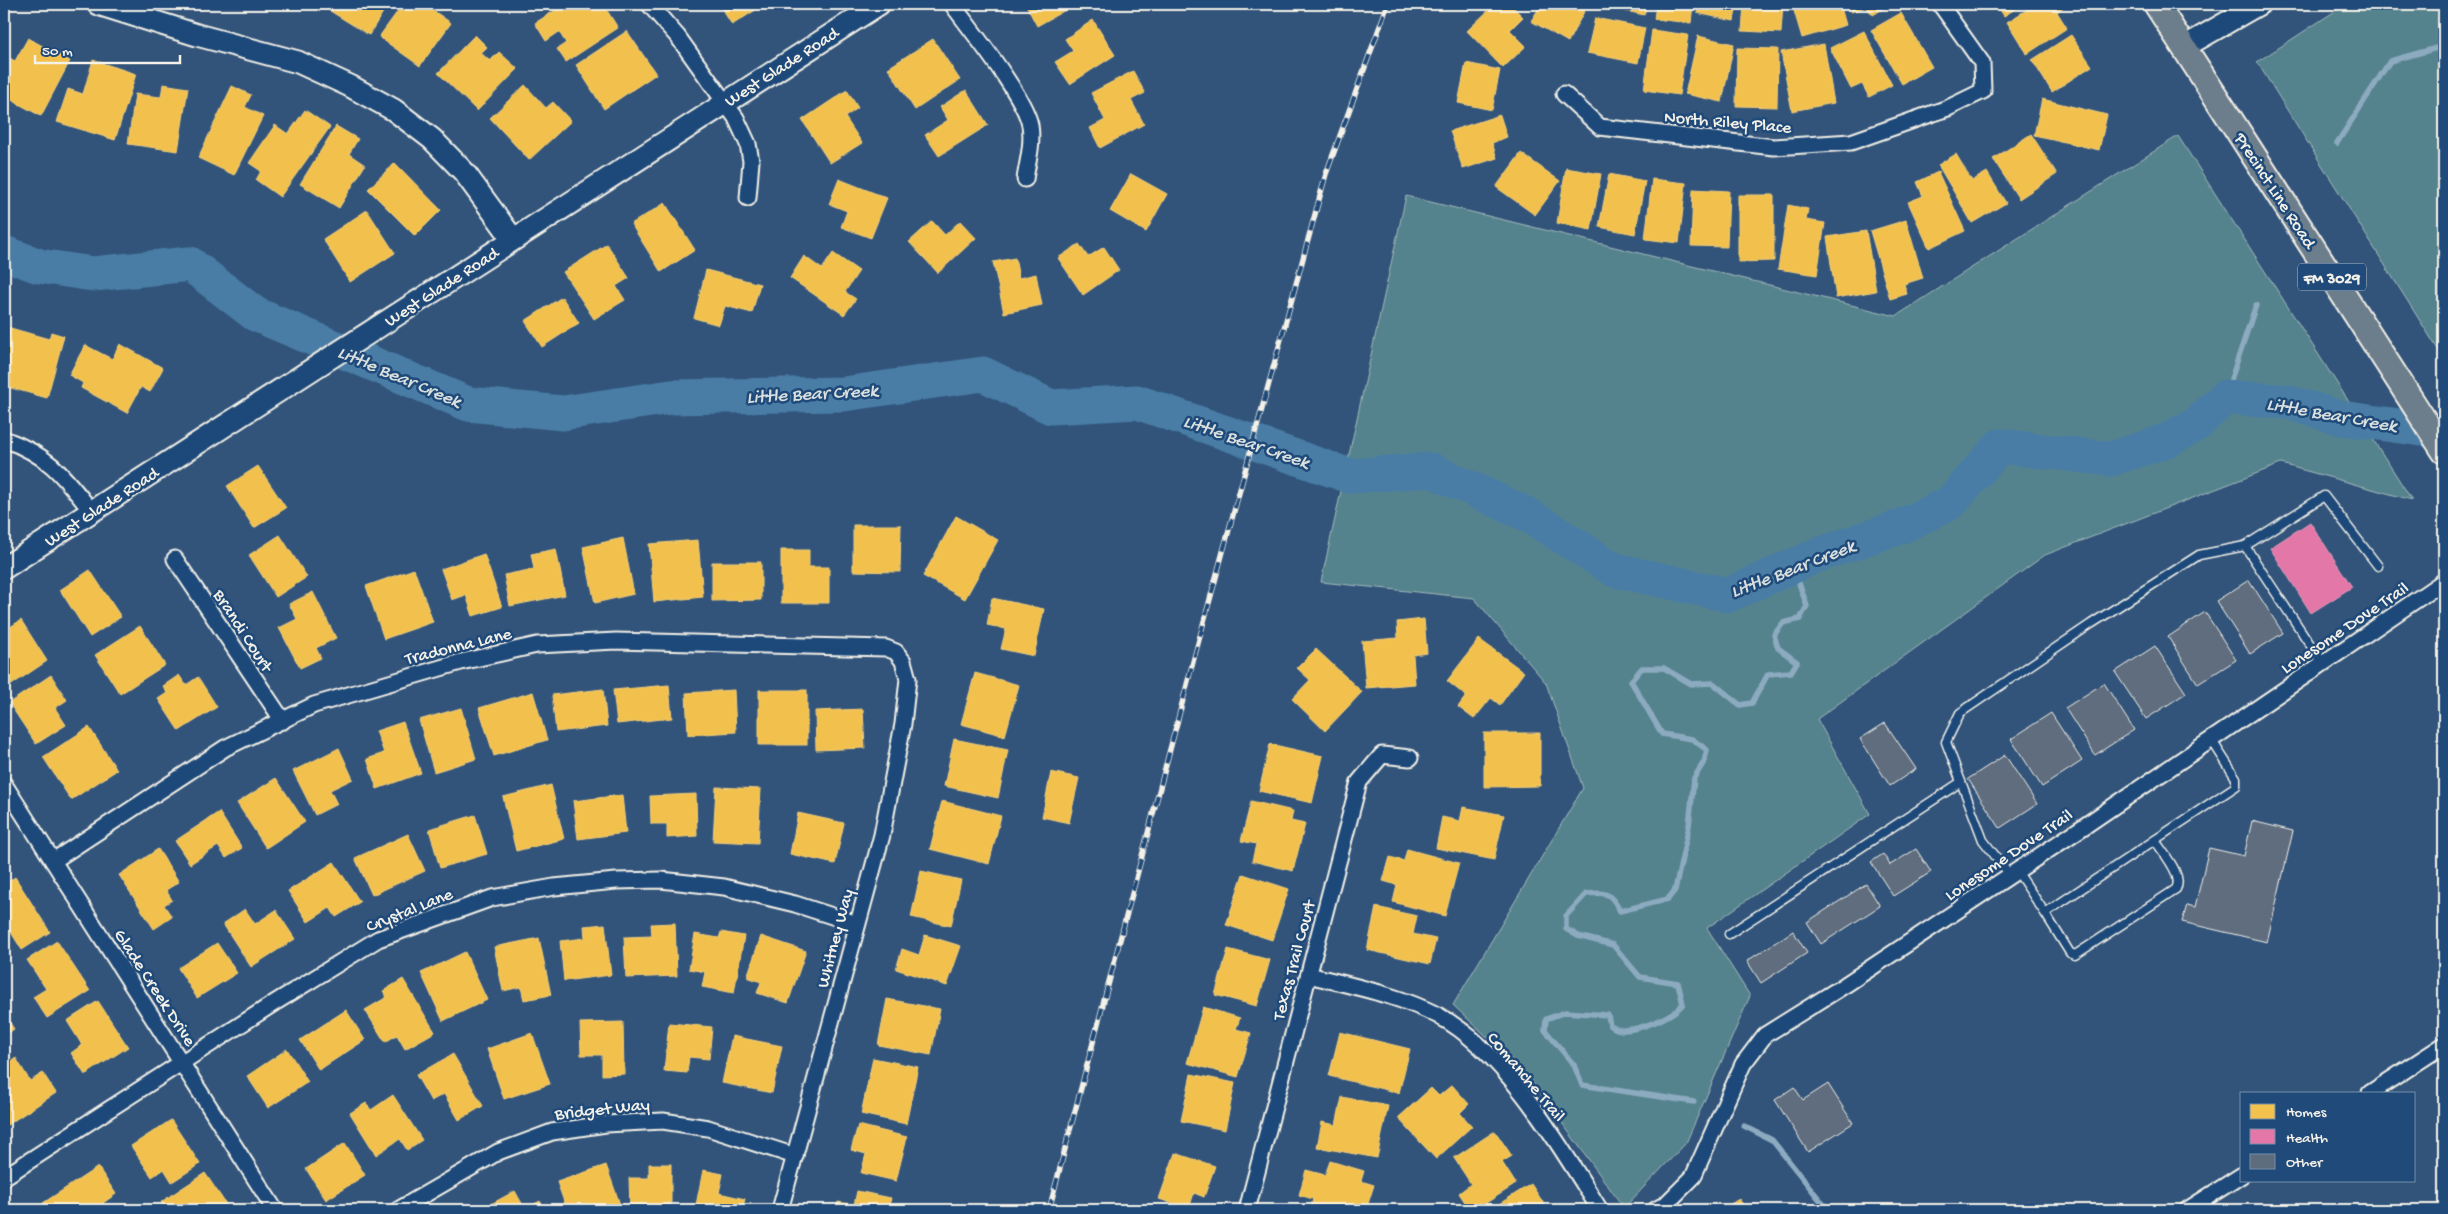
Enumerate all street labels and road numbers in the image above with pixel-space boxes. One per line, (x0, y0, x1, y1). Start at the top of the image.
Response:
street label: West Glade Road (721, 23, 844, 113)
street label: North Riley Place (1663, 107, 1793, 140)
street label: Precinct Line Road (2228, 129, 2320, 254)
street label: West Glade Road (381, 243, 504, 333)
road number: FM 3029 (2298, 264, 2366, 290)
street label: West Glade Road (41, 463, 164, 553)
street label: Lonesome Dove Trail (2277, 578, 2413, 680)
street label: Brandi Court (207, 585, 277, 678)
street label: Tradonna Lane (402, 624, 515, 671)
street label: Lonesome Dove Trail (1941, 805, 2077, 907)
street label: Crystal Lane (364, 884, 457, 938)
street label: Whitney Way (813, 887, 860, 990)
street label: Texas Trail Court (1269, 897, 1322, 1024)
street label: Glade Creek Drive (108, 926, 200, 1052)
street label: Comanche Trail (1481, 1028, 1569, 1127)
street label: Bridget Way (553, 1095, 651, 1126)

